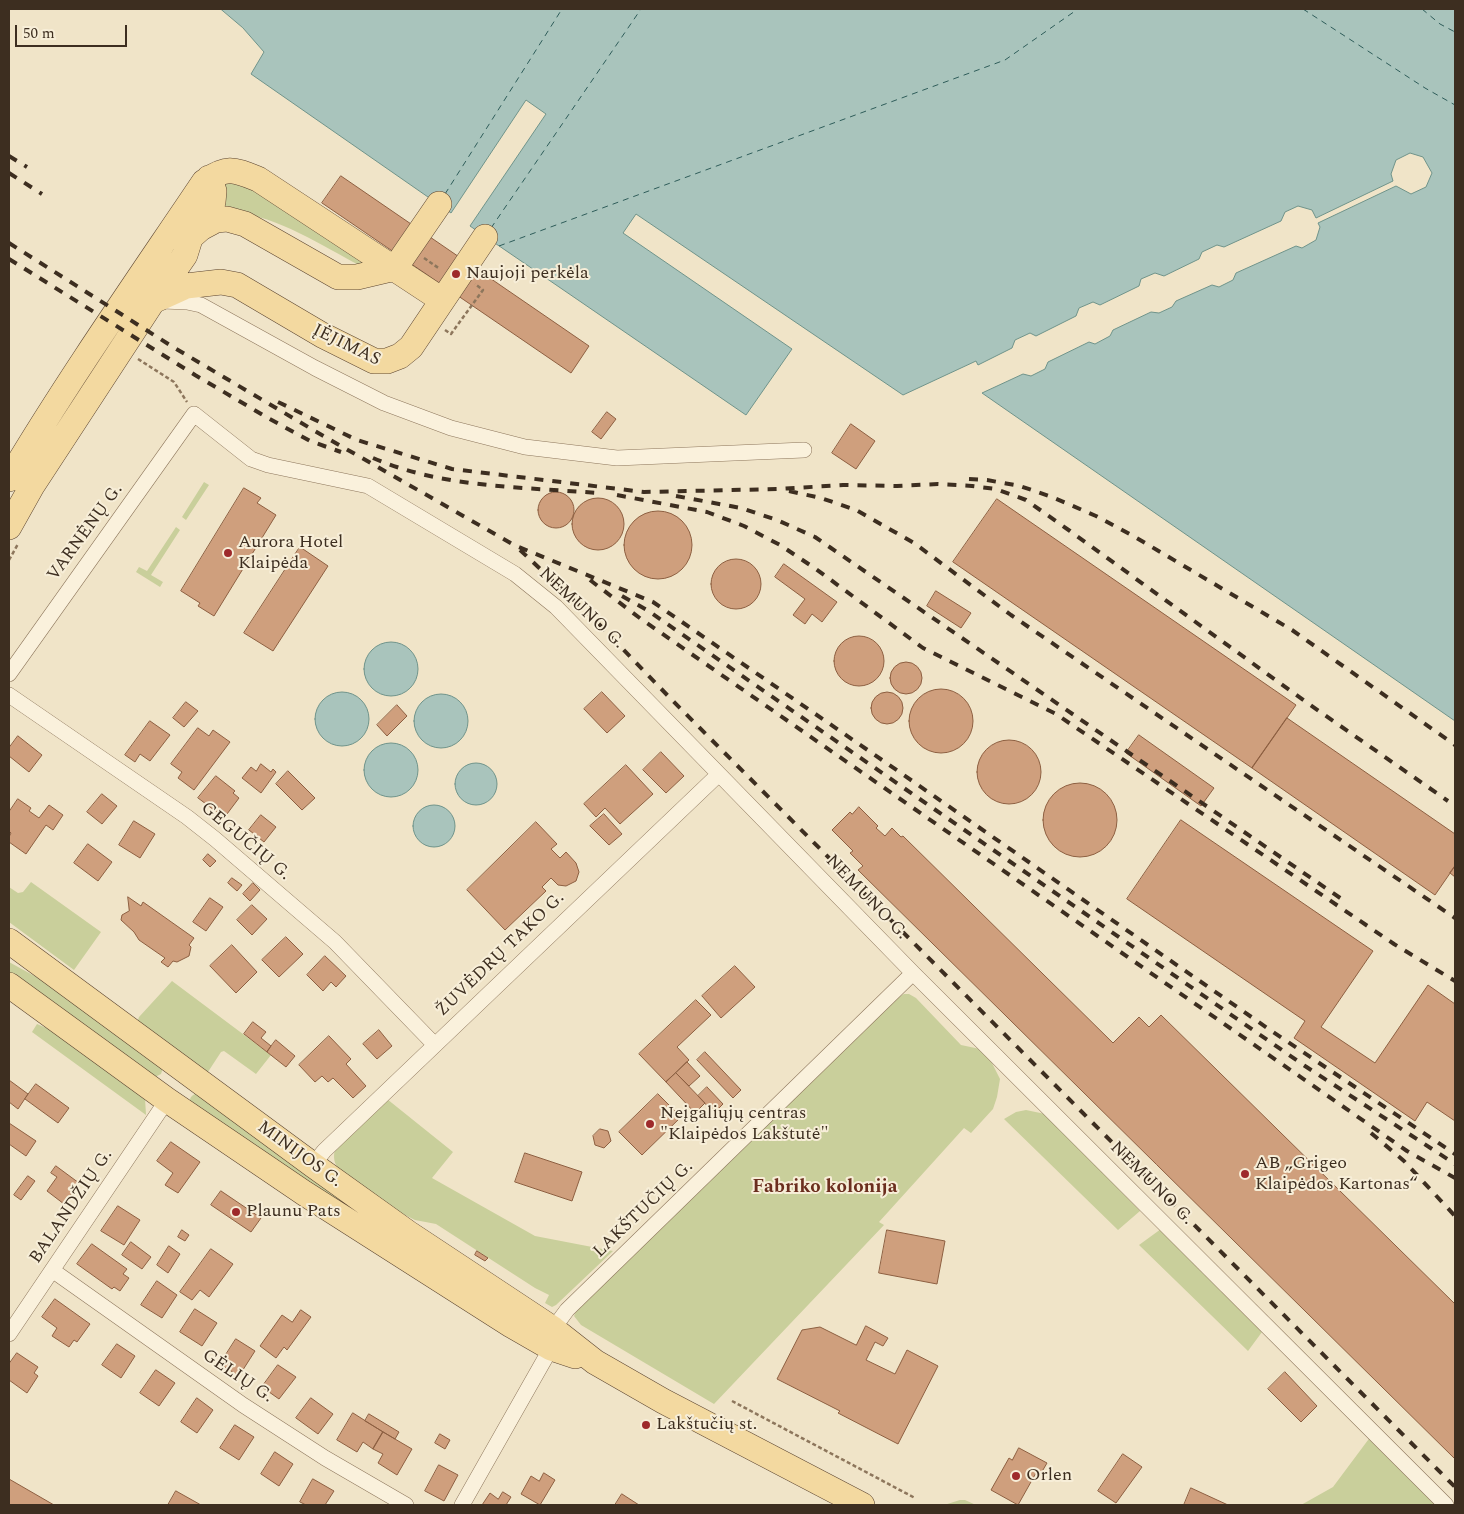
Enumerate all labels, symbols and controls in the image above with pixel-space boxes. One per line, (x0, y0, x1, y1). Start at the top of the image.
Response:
scale bar (18, 15, 130, 47)
text: 50 m (23, 22, 55, 45)
place label: Naujoji perkėla (466, 263, 589, 285)
marker: Naujoji perkėla (450, 268, 462, 280)
street label: ĮĖJIMAS (308, 320, 384, 372)
street label: VARNĖNŲ G. (44, 480, 128, 586)
place label: Aurora Hotel Klaipėda (238, 532, 343, 574)
marker: Aurora Hotel Klaipėda (222, 547, 234, 559)
street label: NEMUNO G. (534, 564, 628, 654)
street label: GEGUČIŲ G. (196, 798, 294, 886)
street label: NEMUNO G. (820, 851, 912, 945)
street label: ŽUVĖDRŲ TAKO G. (432, 888, 570, 1022)
place label: Neįgaliųjų centras "Klaipėdos Lakštutė" (660, 1103, 828, 1146)
street label: MINIJOS G. (252, 1117, 346, 1193)
marker: Neįgaliųjų centras "Klaipėdos Lakštutė" (644, 1118, 656, 1130)
street label: NEMUNO G. (1105, 1138, 1197, 1230)
street label: BALANDŽIŲ G. (26, 1146, 118, 1268)
place label: AB „Grigeo Klaipėdos Kartonas“ (1255, 1153, 1418, 1196)
street label: LAKŠTUČIŲ G. (589, 1157, 699, 1263)
marker: AB „Grigeo Klaipėdos Kartonas“ (1239, 1168, 1251, 1180)
district label: Fabriko kolonija (752, 1177, 898, 1199)
place label: Plaunu Pats (246, 1201, 341, 1223)
marker: Plaunu Pats (230, 1206, 242, 1218)
street label: GĖLIŲ G. (197, 1345, 277, 1409)
place label: Lakštučių st. (656, 1414, 757, 1436)
marker: Lakštučių st. (640, 1419, 652, 1431)
place label: Orlen (1026, 1465, 1072, 1487)
marker: Orlen (1010, 1470, 1022, 1482)

